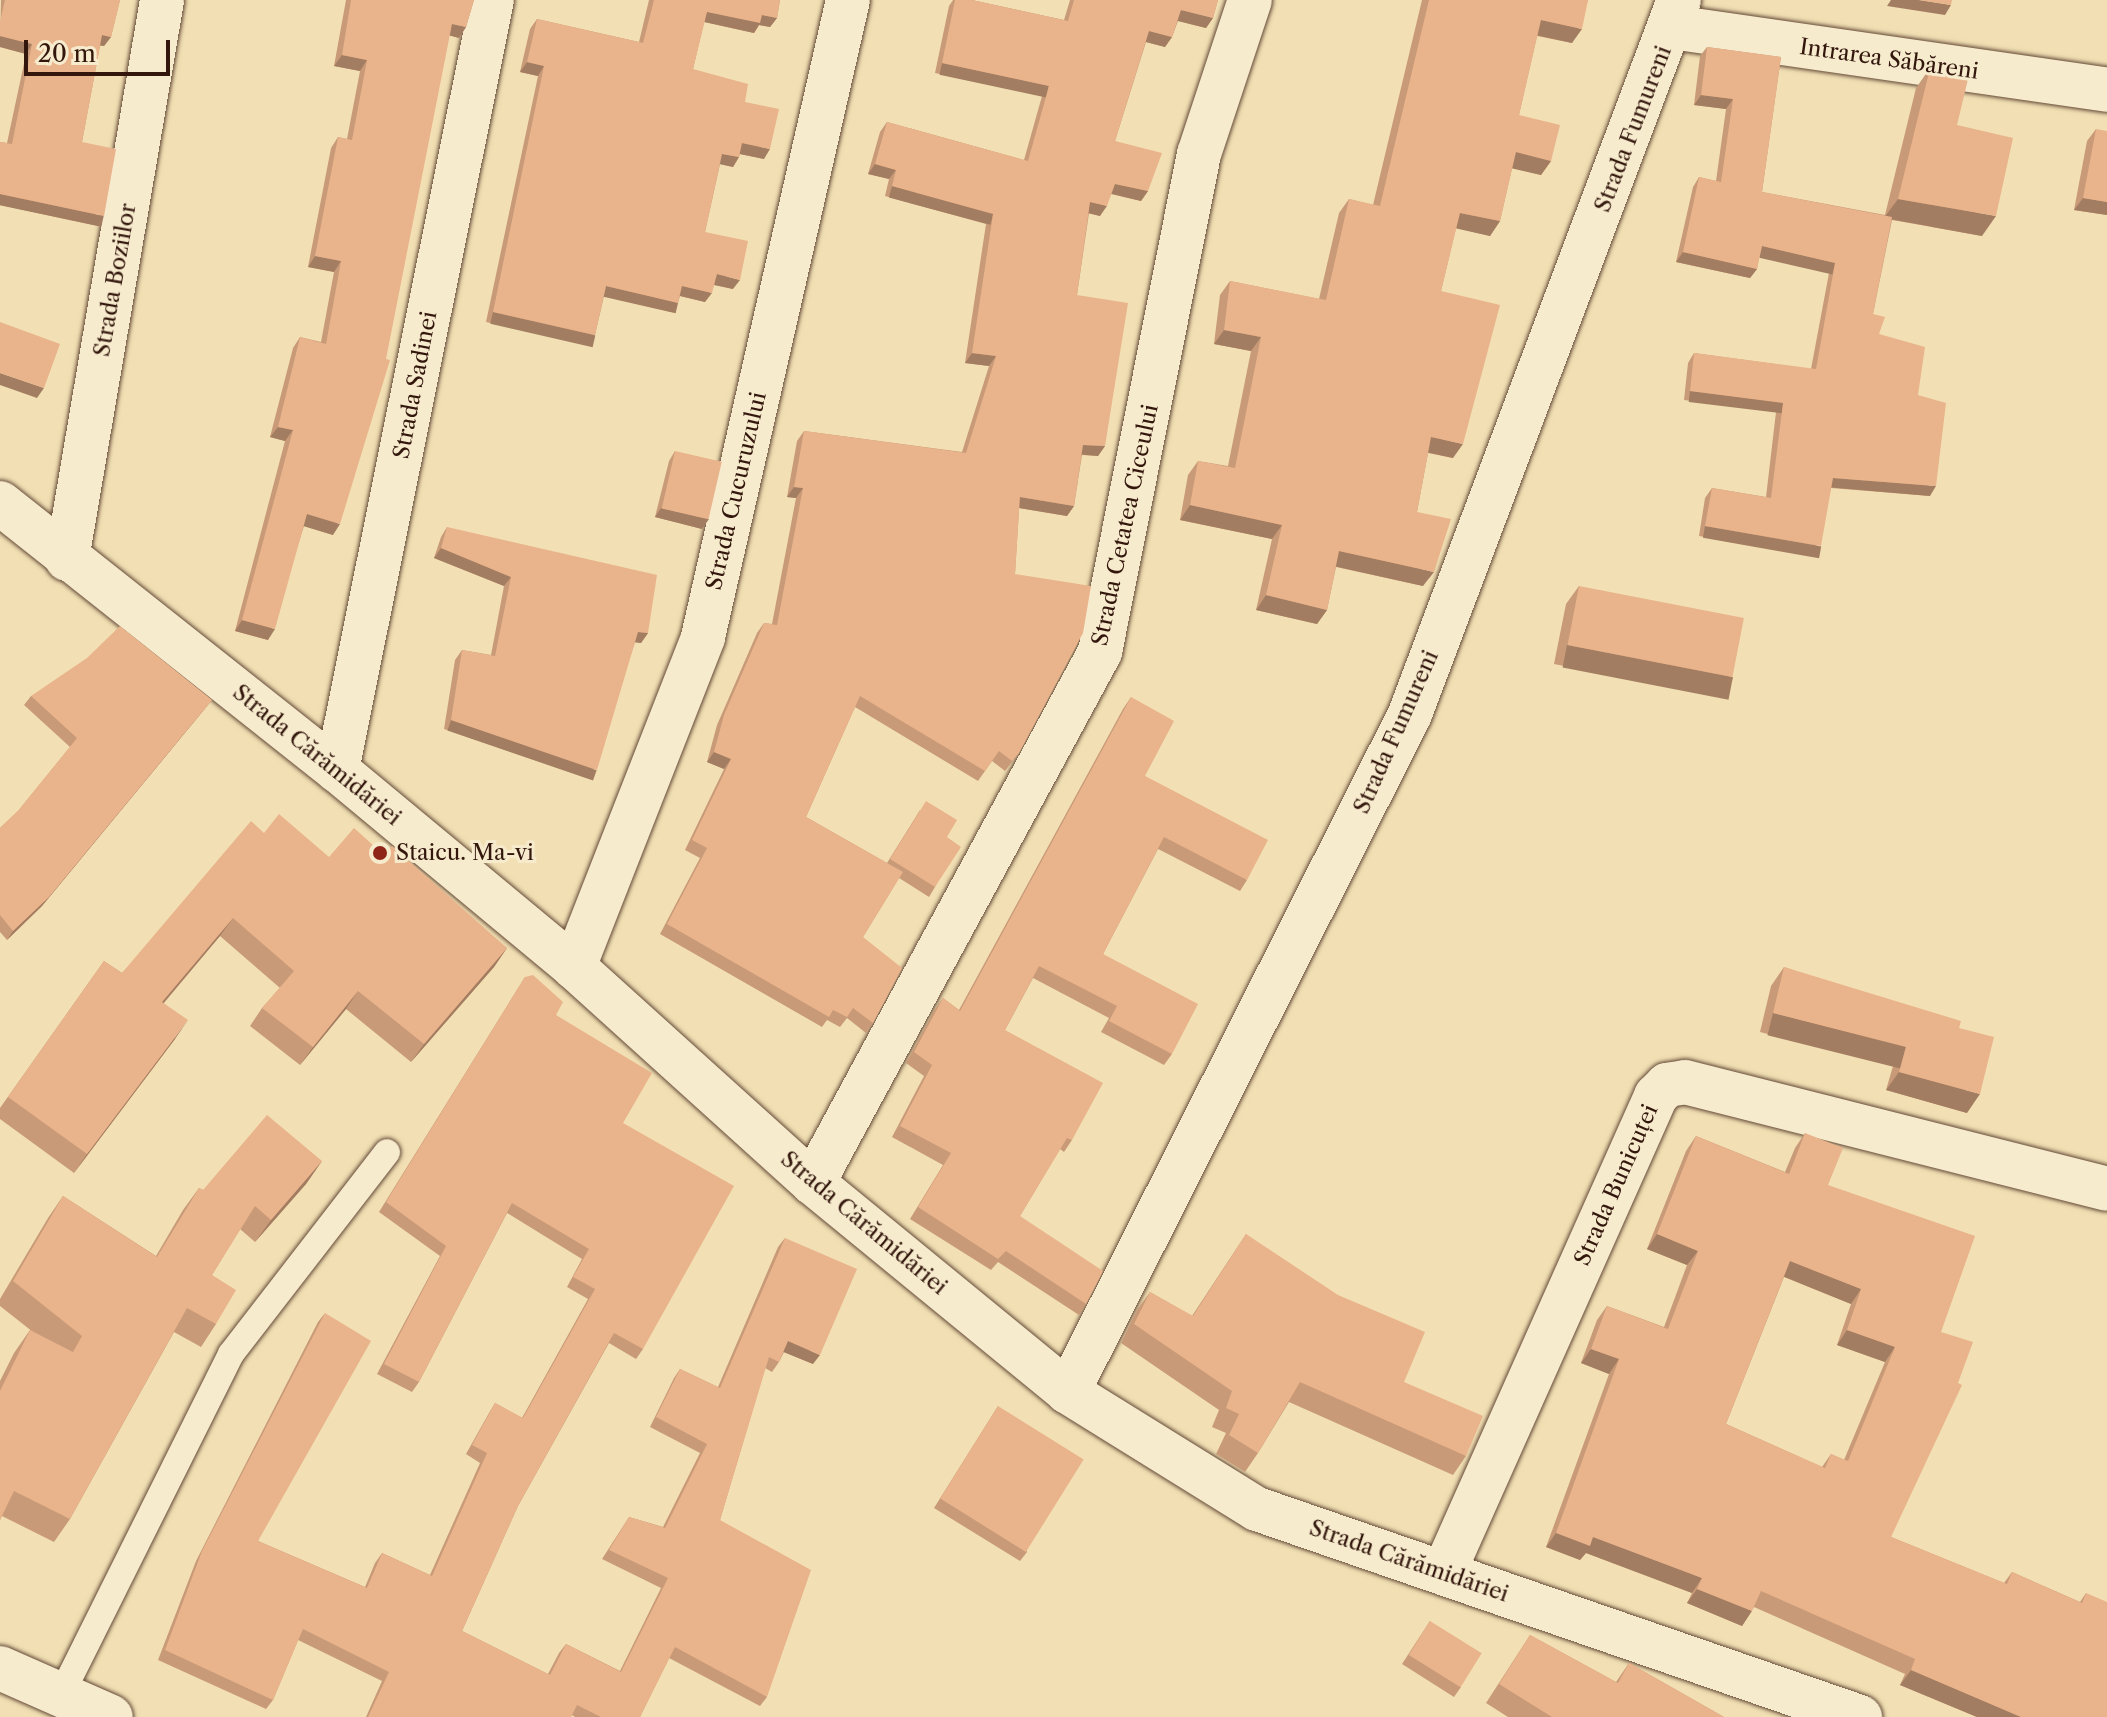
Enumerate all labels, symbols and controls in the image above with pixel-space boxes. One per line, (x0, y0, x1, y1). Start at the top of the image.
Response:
scale bar (28, 24, 174, 74)
street label: Intrarea Săbăreni (1798, 33, 1980, 85)
text: 20 m (38, 39, 96, 68)
street label: Strada Fumureni (1589, 42, 1677, 216)
street label: Strada Boziilor (89, 201, 141, 359)
street label: Strada Sadinei (388, 309, 442, 461)
street label: Strada Cucuruzului (700, 389, 772, 593)
street label: Strada Cetatea Ciceului (1086, 402, 1164, 648)
street label: Strada Fumureni (1348, 646, 1444, 818)
street label: Strada Cărămidăriei (227, 679, 407, 831)
place label: Staicu. Ma-vi (396, 840, 534, 866)
marker: Staicu. Ma-vi (371, 844, 389, 862)
street label: Strada Bunicuței (1569, 1100, 1663, 1270)
street label: Strada Cărămidăriei (775, 1146, 953, 1300)
street label: Strada Cărămidăriei (1306, 1514, 1512, 1608)

